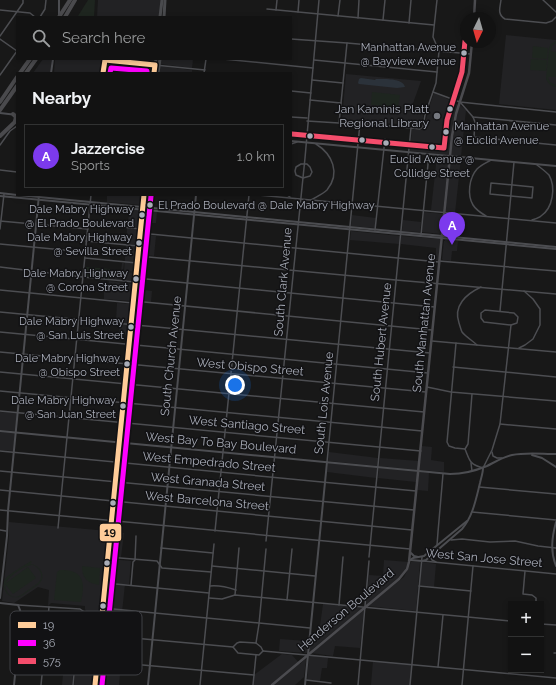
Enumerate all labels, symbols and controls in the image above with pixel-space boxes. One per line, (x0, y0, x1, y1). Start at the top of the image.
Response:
north arrow (460, 12, 496, 48)
search box (16, 16, 292, 60)
icon: search (30, 27, 52, 49)
text: Search here (62, 29, 145, 47)
place label: Manhattan Avenue @ Bayview Avenue (361, 41, 457, 68)
marker: Manhattan Avenue @ Bayview Avenue (459, 48, 469, 58)
text: Nearby (32, 88, 91, 108)
place label: Jan Kaminis Platt Regional Library (335, 102, 429, 130)
unlabelled marker (445, 104, 455, 114)
marker: Jan Kaminis Platt Regional Library (432, 111, 442, 121)
place label: Manhattan Avenue @ Euclid Avenue (454, 120, 550, 147)
marker: Manhattan Avenue @ Euclid Avenue (441, 127, 451, 137)
unlabelled marker (305, 131, 315, 141)
unlabelled marker (357, 135, 367, 145)
unlabelled marker (381, 138, 391, 148)
text: Jazzercise (71, 140, 145, 158)
marker: Euclid Avenue @ Collidge Street (427, 142, 437, 152)
text: A (42, 149, 50, 164)
text: 1.0 km (237, 149, 275, 164)
place label: Euclid Avenue @ Collidge Street (390, 153, 474, 180)
text: Sports (71, 158, 110, 173)
place label: El Prado Boulevard @ Dale Mabry Highway (158, 199, 375, 212)
marker: El Prado Boulevard @ Dale Mabry Highway (145, 200, 155, 210)
place label: Dale Mabry Highway @ El Prado Boulevard (25, 203, 134, 230)
marker: Dale Mabry Highway @ El Prado Boulevard (137, 210, 147, 220)
pin: A (439, 212, 465, 245)
street label: South Clark Avenue (271, 227, 295, 337)
place label: Dale Mabry Highway @ Sevilla Street (27, 231, 132, 258)
marker: Dale Mabry Highway @ Sevilla Street (134, 238, 144, 248)
street label: South Manhattan Avenue (410, 253, 438, 393)
place label: Dale Mabry Highway @ Corona Street (23, 267, 128, 294)
marker: Dale Mabry Highway @ Corona Street (131, 274, 141, 284)
street label: South Hubert Avenue (368, 282, 394, 402)
street label: South Church Avenue (158, 295, 184, 417)
place label: Dale Mabry Highway @ San Luis Street (19, 315, 124, 342)
marker: Dale Mabry Highway @ San Luis Street (126, 322, 136, 332)
street label: South Lois Avenue (312, 351, 336, 455)
place label: Dale Mabry Highway @ Obispo Street (15, 352, 120, 379)
street label: West Obispo Street (196, 355, 304, 379)
marker: Dale Mabry Highway @ Obispo Street (122, 359, 132, 369)
your location (225, 375, 245, 395)
place label: Dale Mabry Highway @ San Juan Street (11, 394, 116, 421)
marker: Dale Mabry Highway @ San Juan Street (118, 401, 128, 411)
street label: West Santiago Street (188, 413, 306, 437)
street label: West Bay To Bay Boulevard (145, 429, 297, 457)
street label: West Empedrado Street (142, 449, 276, 475)
street label: West Granada Street (150, 470, 266, 494)
street label: West Barcelona Street (145, 489, 269, 513)
unlabelled marker (108, 498, 118, 508)
line badge: 19 (99, 523, 122, 542)
text: 19 (104, 526, 116, 539)
street label: West San Jose Street (425, 546, 543, 570)
unlabelled marker (102, 558, 112, 568)
street label: Henderson Boulevard (295, 566, 397, 654)
unlabelled marker (98, 601, 108, 611)
map controls (508, 601, 544, 673)
button: + (508, 601, 544, 637)
legend (10, 611, 142, 675)
text: 19 (43, 619, 54, 632)
text: 36 (43, 637, 56, 650)
button: − (508, 637, 544, 673)
text: 575 (43, 655, 61, 668)

